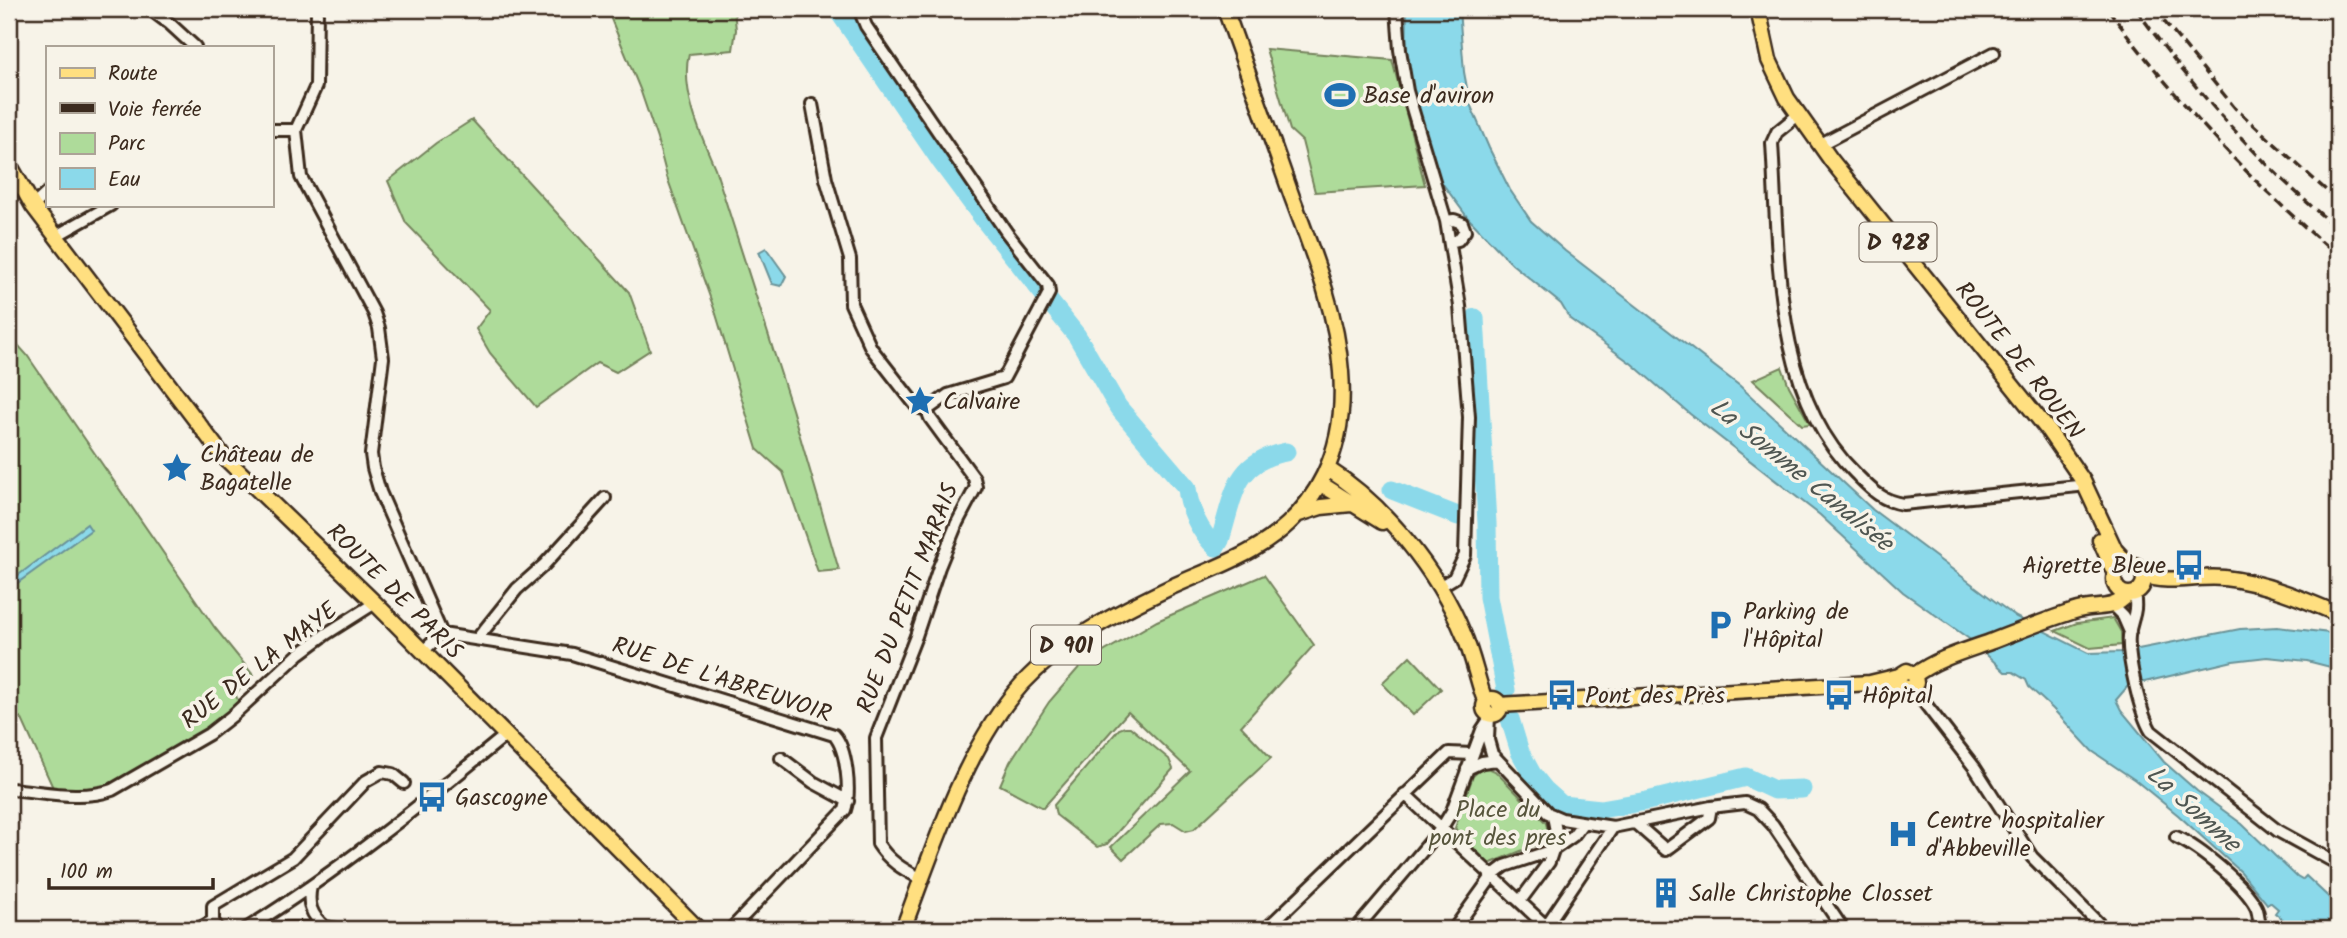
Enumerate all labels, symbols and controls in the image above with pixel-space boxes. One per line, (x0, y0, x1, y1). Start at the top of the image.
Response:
legend (46, 46, 273, 206)
text: Route (108, 58, 158, 91)
place label: Base d'aviron (1363, 77, 1494, 116)
sports icon: Base d'aviron (1323, 78, 1357, 112)
text: Voie ferrée (108, 94, 202, 127)
text: Parc (108, 128, 146, 161)
text: Eau (108, 164, 140, 197)
road number: D 928 (1860, 222, 1937, 262)
street label: ROUTE DE ROUEN (1944, 273, 2093, 449)
place label: Calvaire (943, 383, 1021, 422)
place icon: Calvaire (903, 384, 937, 418)
water label: La Somme Canalisée (1700, 388, 1904, 565)
place label: Château de Bagatelle (200, 436, 314, 503)
place icon: Château de Bagatelle (160, 451, 194, 485)
street label: RUE DU PETIT MARAIS (847, 478, 970, 719)
street label: ROUTE DE PARIS (316, 514, 472, 670)
place label: Aigrette Bleue (2022, 547, 2166, 586)
bus stop icon: Aigrette Bleue (2172, 548, 2206, 582)
street label: RUE DE LA MAYE (173, 592, 347, 740)
place label: Parking de l'Hôpital (1743, 593, 1849, 660)
parking icon: Parking de l'Hôpital (1703, 608, 1737, 642)
road number: D 901 (1031, 625, 1101, 664)
street label: RUE DE L'ABREUVOIR (607, 627, 836, 734)
place label: Pont des Près (1585, 677, 1725, 716)
place label: Hôpital (1862, 677, 1933, 716)
bus stop icon: Pont des Près (1545, 678, 1579, 712)
bus stop icon: Hôpital (1822, 678, 1856, 712)
water label: La Somme (2136, 755, 2251, 865)
place label: Gascogne (455, 779, 548, 818)
bus stop icon: Gascogne (415, 780, 449, 814)
park label: Place du pont des pres (1428, 791, 1567, 858)
place label: Centre hospitalier d'Abbeville (1926, 802, 2106, 869)
hospital icon: Centre hospitalier d'Abbeville (1886, 817, 1920, 851)
scale bar (49, 847, 214, 891)
text: 100 m (60, 856, 113, 889)
place label: Salle Christophe Closset (1689, 875, 1934, 914)
building icon: Salle Christophe Closset (1649, 876, 1683, 910)

